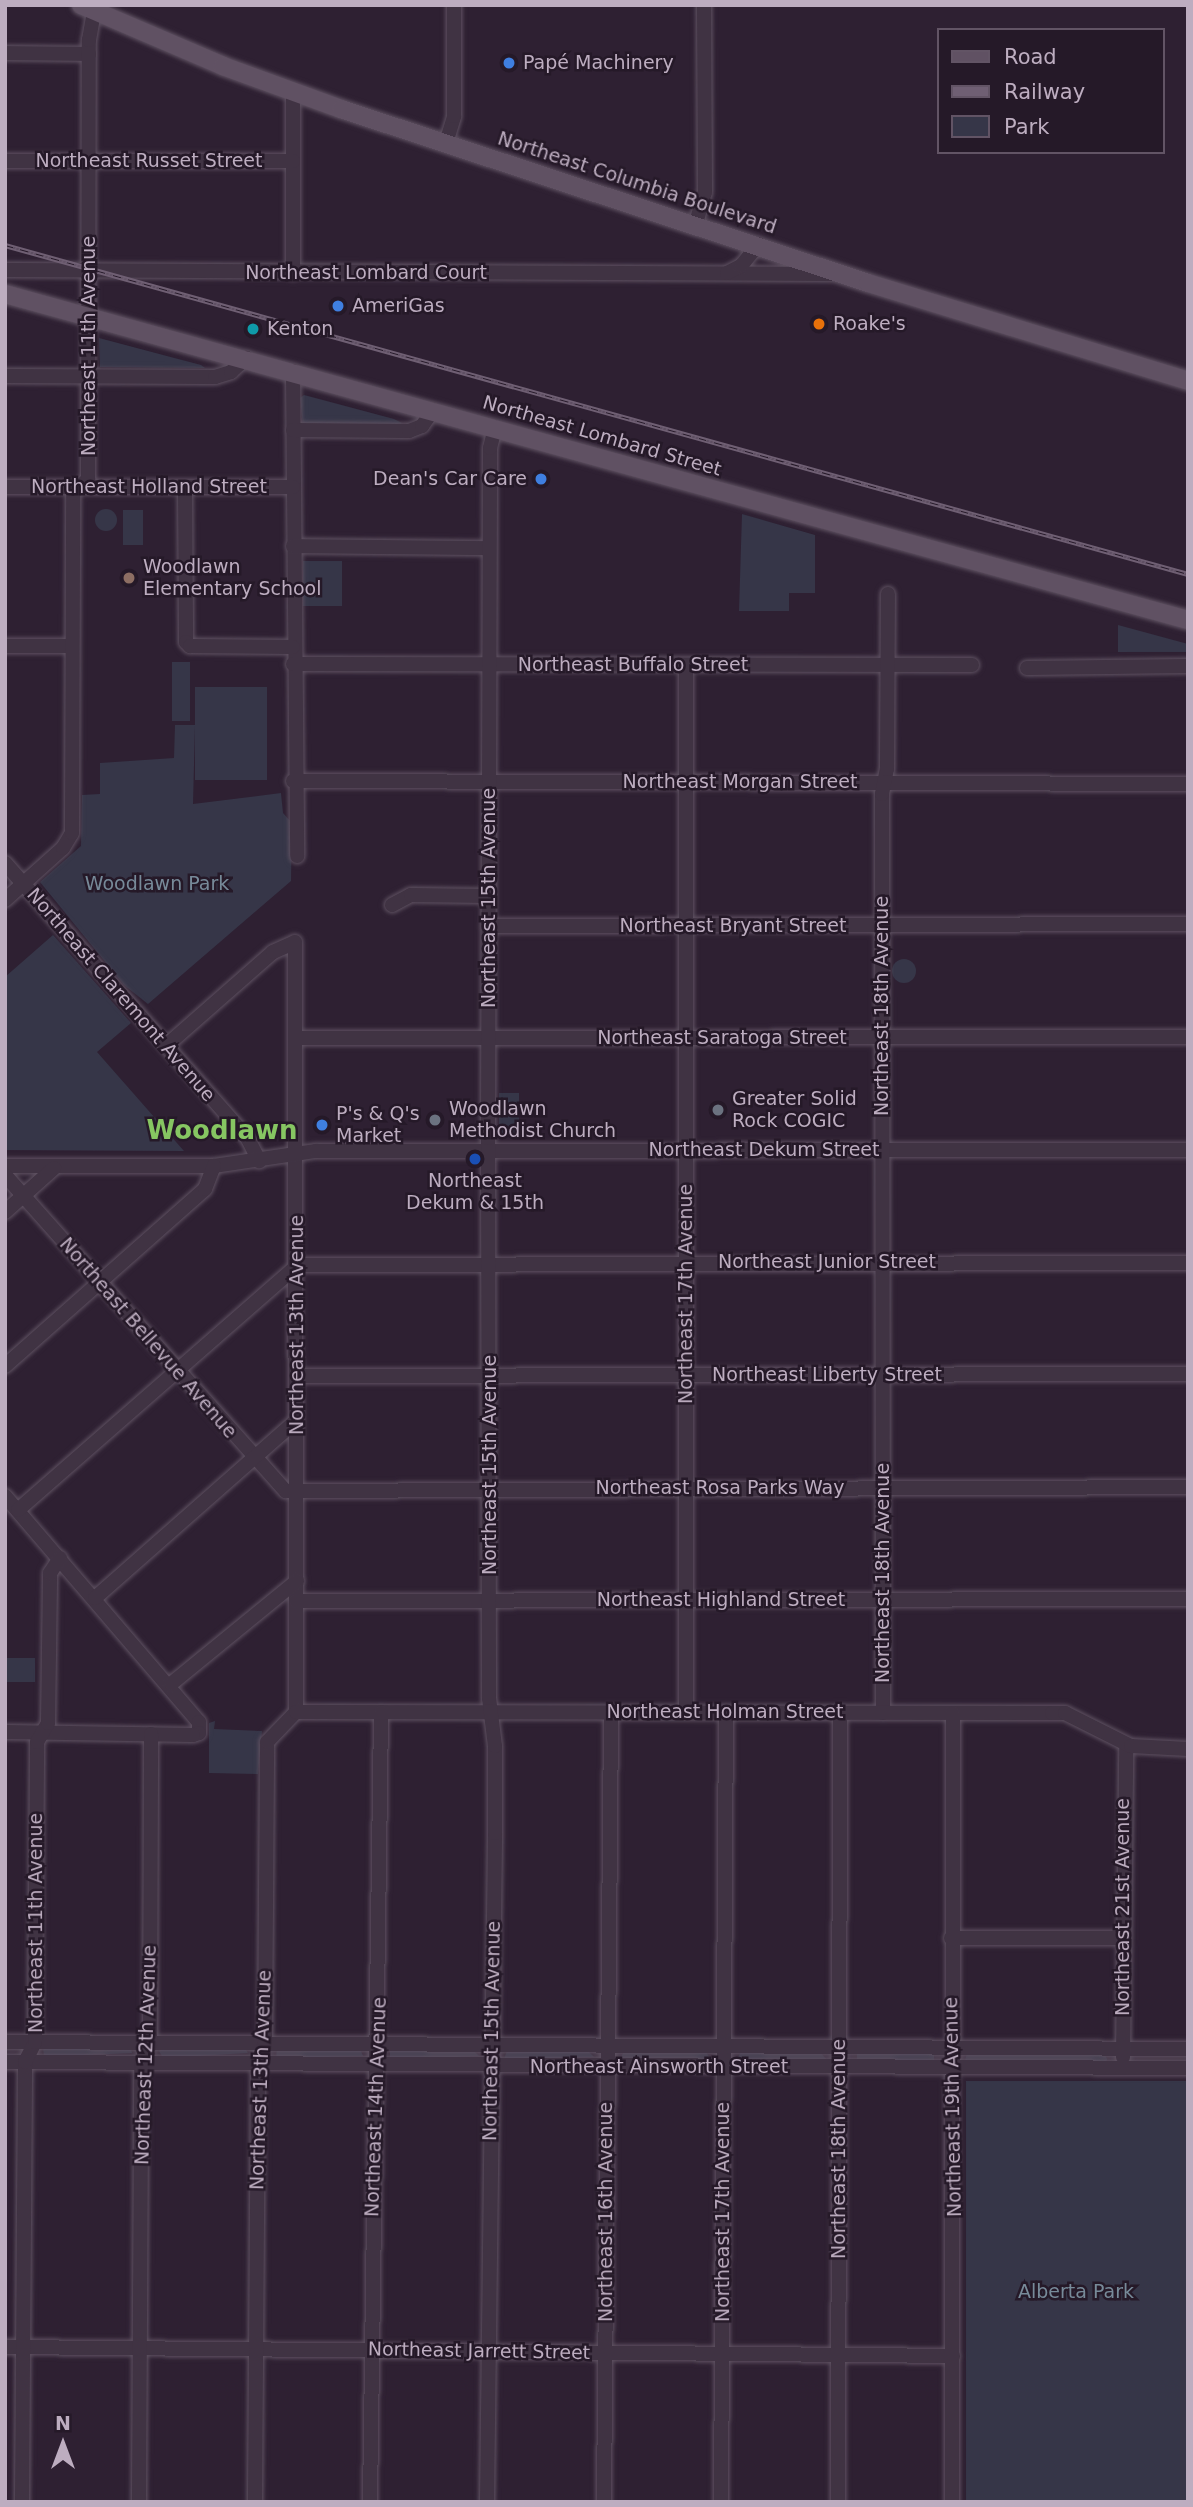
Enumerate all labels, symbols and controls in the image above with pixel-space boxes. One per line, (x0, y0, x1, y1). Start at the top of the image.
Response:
legend (937, 28, 1165, 154)
text: Road (1004, 45, 1057, 69)
place label: Papé Machinery (523, 52, 674, 74)
marker: Papé Machinery (501, 55, 517, 71)
text: Railway (1004, 80, 1085, 104)
text: Park (1004, 115, 1049, 139)
street label: Northeast Columbia Boulevard (495, 127, 779, 239)
street label: Northeast Russet Street (36, 150, 262, 172)
street label: Northeast 11th Avenue (78, 236, 100, 456)
street label: Northeast Lombard Court (245, 262, 487, 284)
place label: AmeriGas (352, 295, 445, 317)
marker: AmeriGas (330, 298, 346, 314)
place label: Roake's (833, 313, 906, 335)
marker: Roake's (811, 316, 827, 332)
place label: Kenton (267, 318, 333, 340)
marker: Kenton (245, 321, 261, 337)
street label: Northeast Lombard Street (480, 391, 724, 481)
place label: Dean's Car Care (373, 468, 527, 490)
marker: Dean's Car Care (533, 471, 549, 487)
street label: Northeast Holland Street (31, 476, 267, 498)
place label: Woodlawn Elementary School (143, 556, 321, 600)
marker: Woodlawn Elementary School (121, 570, 137, 586)
street label: Northeast Buffalo Street (518, 654, 748, 676)
street label: Northeast Morgan Street (623, 771, 857, 793)
street label: Northeast 15th Avenue (478, 788, 500, 1008)
park label: Woodlawn Park (85, 873, 229, 895)
street label: Northeast Claremont Avenue (22, 884, 220, 1106)
street label: Northeast 18th Avenue (871, 896, 893, 1116)
street label: Northeast Bryant Street (620, 915, 846, 937)
street label: Northeast Saratoga Street (597, 1027, 847, 1049)
place label: Greater Solid Rock COGIC (732, 1088, 857, 1132)
place label: Woodlawn Methodist Church (449, 1098, 616, 1142)
marker: Greater Solid Rock COGIC (710, 1102, 726, 1118)
place label: P's & Q's Market (336, 1103, 420, 1147)
marker: Woodlawn Methodist Church (427, 1112, 443, 1128)
district label: Woodlawn (146, 1115, 298, 1147)
marker: P's & Q's Market (314, 1117, 330, 1133)
street label: Northeast Dekum Street (649, 1139, 879, 1161)
marker: Northeast Dekum & 15th (467, 1151, 483, 1167)
place label: Northeast Dekum & 15th (406, 1170, 544, 1214)
street label: Northeast 17th Avenue (675, 1184, 697, 1404)
street label: Northeast 13th Avenue (286, 1215, 308, 1435)
street label: Northeast Bellevue Avenue (55, 1233, 241, 1443)
street label: Northeast Junior Street (718, 1251, 936, 1273)
street label: Northeast 15th Avenue (479, 1355, 501, 1575)
street label: Northeast Liberty Street (712, 1364, 942, 1386)
street label: Northeast 18th Avenue (872, 1463, 894, 1683)
street label: Northeast Rosa Parks Way (596, 1477, 844, 1499)
street label: Northeast Highland Street (597, 1589, 845, 1611)
street label: Northeast Holman Street (606, 1701, 844, 1723)
street label: Northeast 21st Avenue (1112, 1798, 1134, 2016)
street label: Northeast 11th Avenue (25, 1813, 47, 2033)
street label: Northeast 15th Avenue (479, 1921, 505, 2141)
street label: Northeast 12th Avenue (131, 1945, 161, 2165)
street label: Northeast 13th Avenue (246, 1970, 276, 2190)
street label: Northeast 14th Avenue (361, 1997, 391, 2217)
street label: Northeast 19th Avenue (940, 1997, 966, 2217)
street label: Northeast 18th Avenue (828, 2039, 850, 2259)
street label: Northeast Ainsworth Street (530, 2056, 788, 2078)
street label: Northeast 16th Avenue (595, 2102, 617, 2322)
street label: Northeast 17th Avenue (712, 2102, 734, 2322)
park label: Alberta Park (1018, 2281, 1134, 2303)
street label: Northeast Jarrett Street (368, 2338, 590, 2364)
north arrow (28, 2409, 98, 2479)
text: N (55, 2412, 71, 2434)

